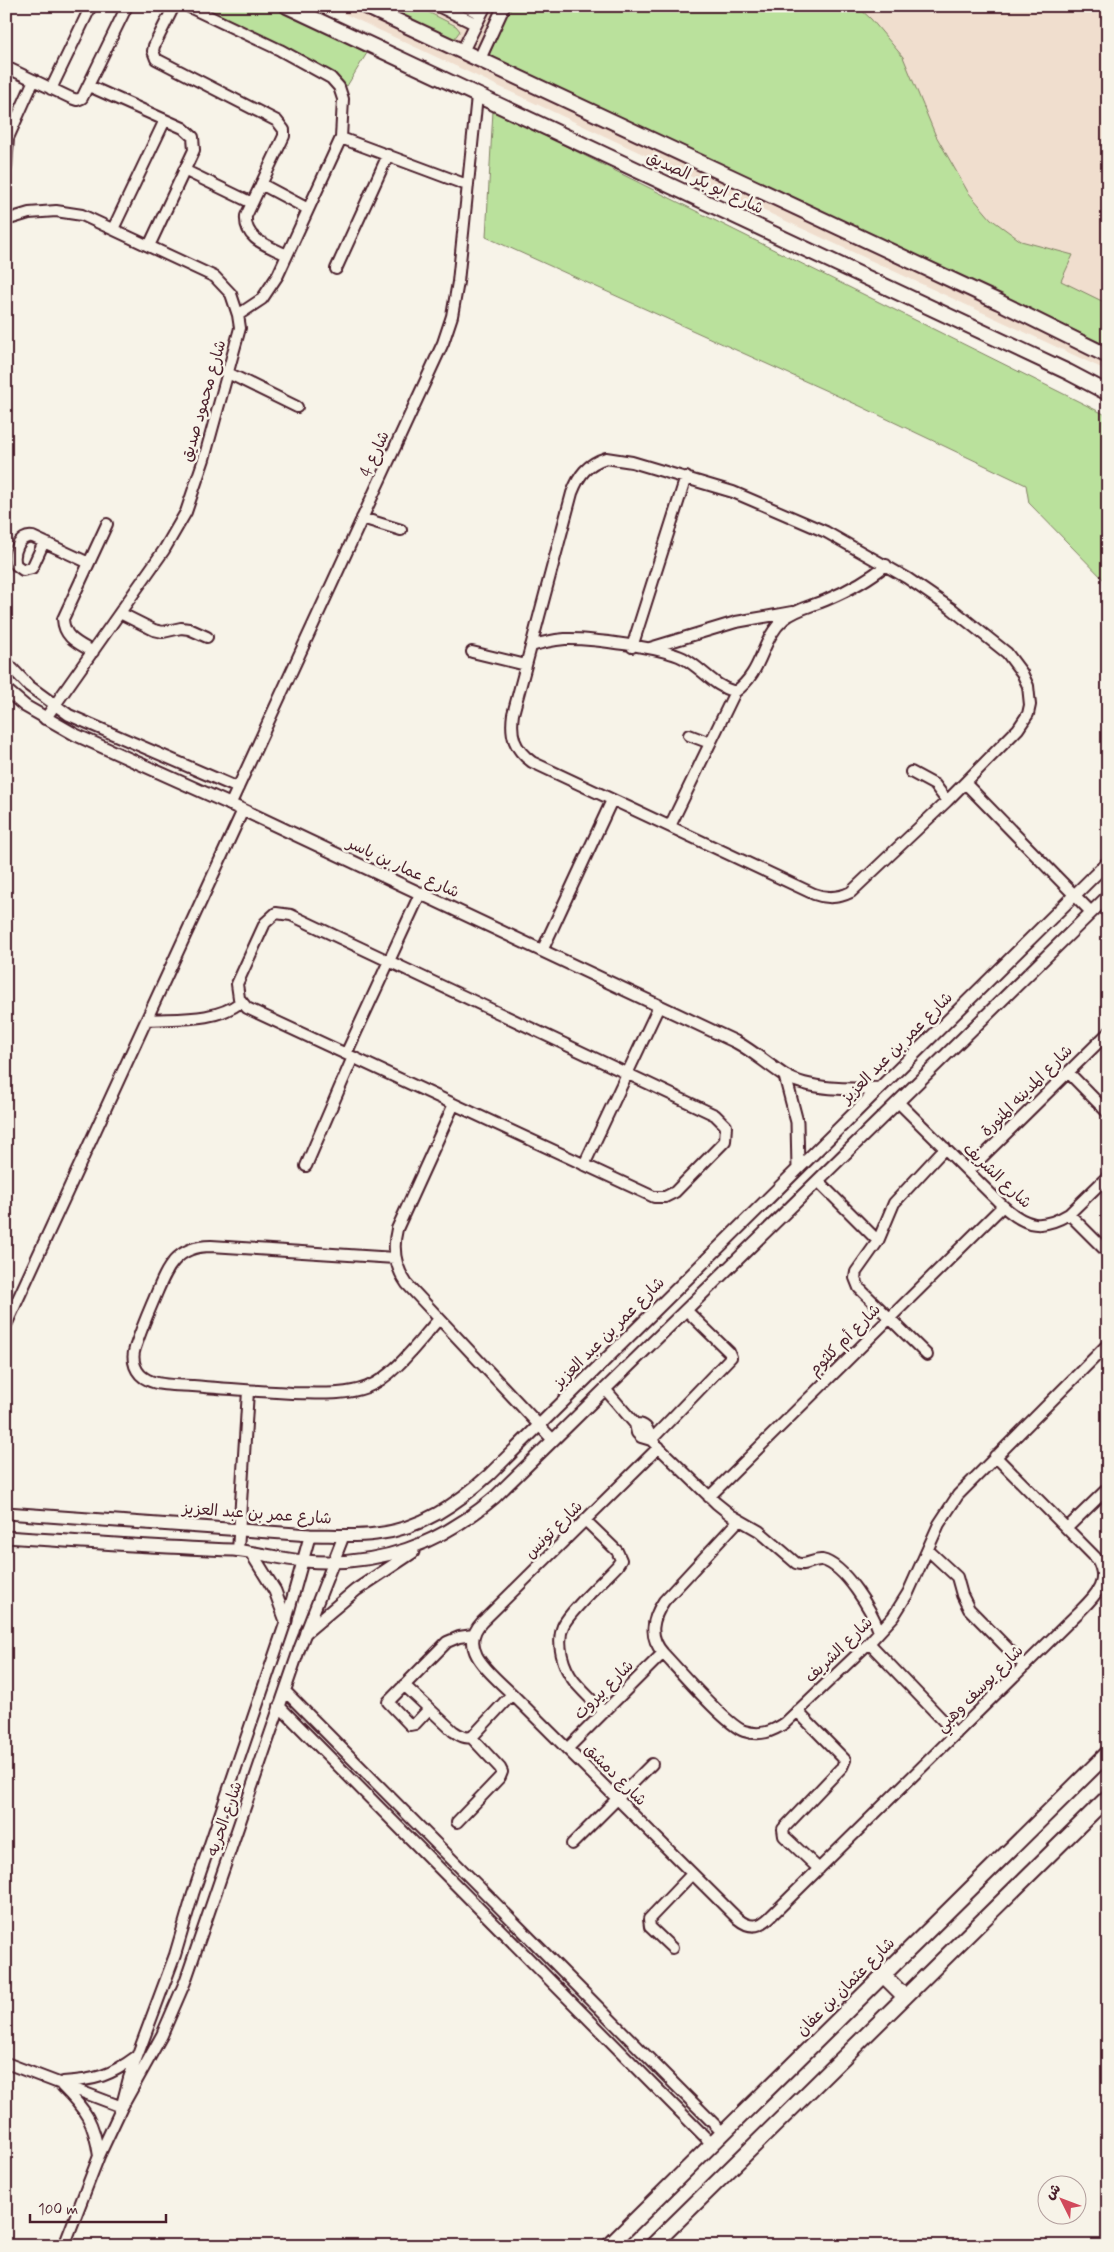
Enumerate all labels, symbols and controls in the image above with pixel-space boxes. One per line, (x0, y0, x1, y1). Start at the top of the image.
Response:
street label: شارع ابو بكر الصديق (643, 147, 767, 219)
street label: شارع محمود صديق (177, 338, 231, 464)
street label: شارع 4 (355, 428, 395, 480)
street label: شارع عمار بن ياسر (342, 832, 462, 903)
street label: شارع عمر بن عبد العزيز (835, 988, 957, 1110)
street label: شارع المدينه المنورة (977, 1041, 1077, 1141)
street label: شارع الشريف (958, 1139, 1036, 1213)
street label: شارع عمر بن عبد العزيز (547, 1273, 669, 1395)
street label: شارع أم كلثوم (804, 1299, 886, 1381)
street label: شارع تونس (520, 1496, 588, 1564)
street label: شارع عمر بن عبد العزيز (180, 1498, 332, 1530)
street label: شارع الشريف (800, 1612, 878, 1688)
street label: شارع يوسف وهبي (932, 1641, 1030, 1739)
street label: شارع بيروت (570, 1656, 638, 1724)
street label: شارع دمشق (579, 1739, 651, 1811)
street label: شارع الحريه (202, 1779, 248, 1859)
street label: شارع عثمان بن عفان (792, 1933, 900, 2041)
north arrow (1036, 2174, 1086, 2224)
text: ش (1041, 2180, 1065, 2204)
scale bar (30, 2192, 166, 2224)
text: 100 m (38, 2200, 78, 2220)

